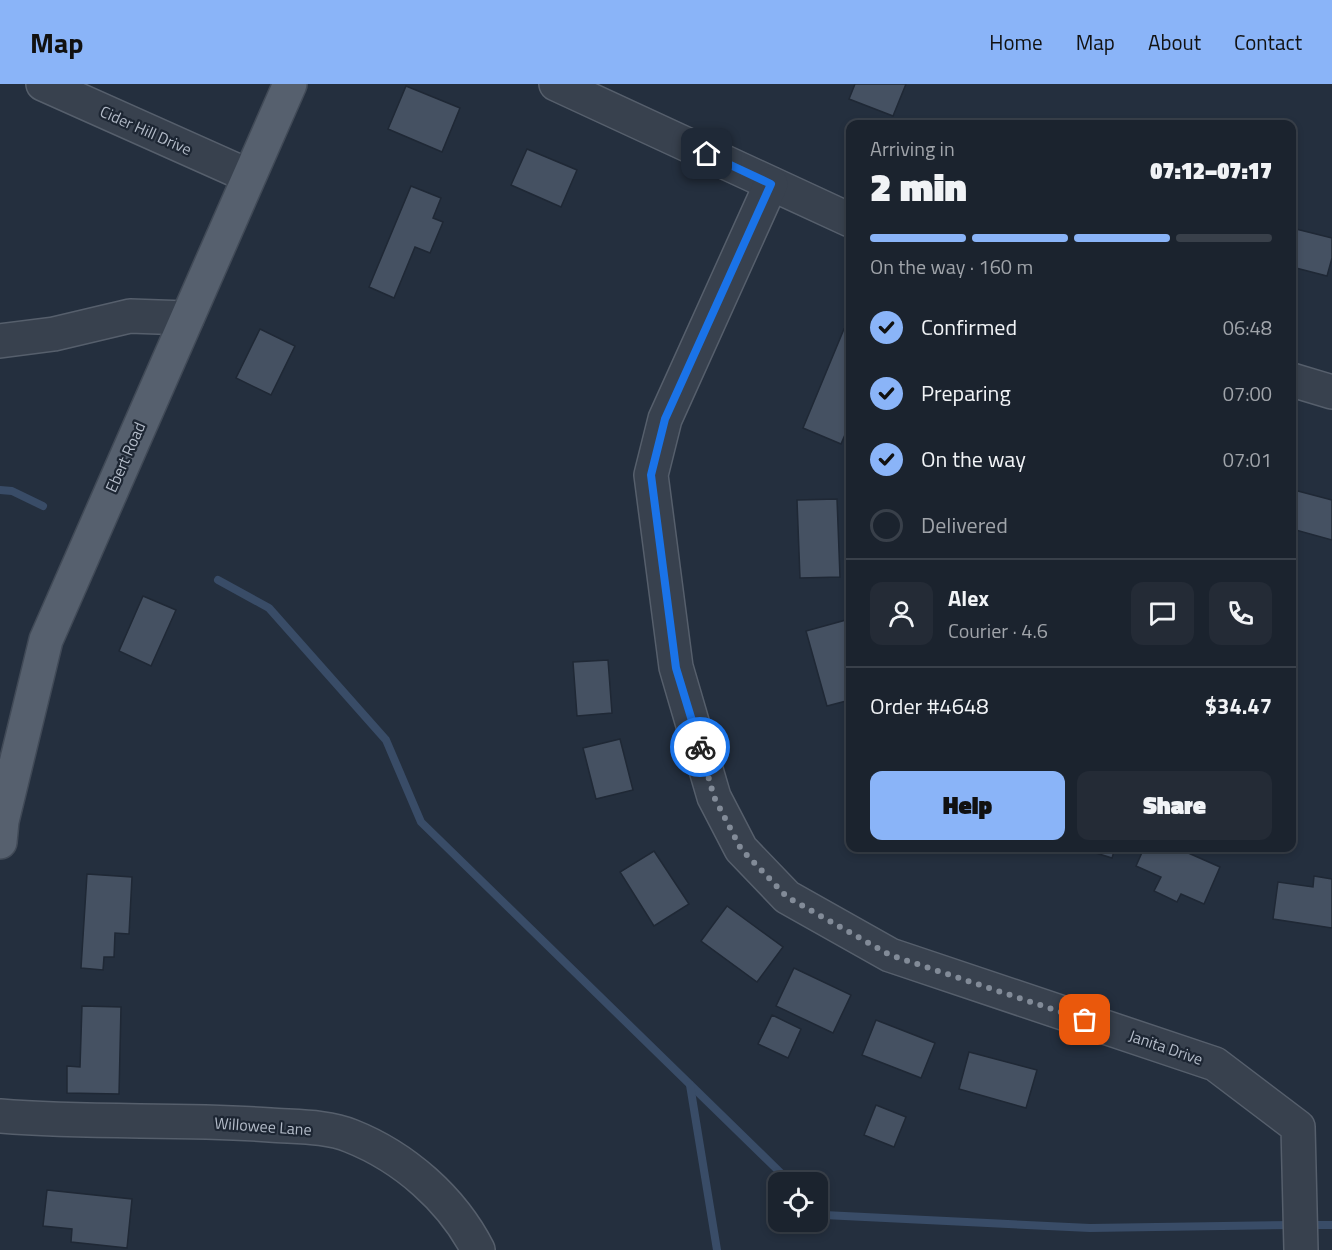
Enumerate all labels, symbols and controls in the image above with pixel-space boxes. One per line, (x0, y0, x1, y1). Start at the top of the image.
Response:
text: Map (30, 21, 84, 64)
text: Home (989, 26, 1043, 58)
text: Map (1076, 26, 1115, 58)
text: About (1148, 26, 1201, 58)
text: Contact (1234, 26, 1302, 58)
street label: Cider Hill Drive (96, 99, 196, 161)
pin (681, 128, 732, 179)
text: Arriving in (870, 133, 955, 164)
icon: home (690, 137, 723, 170)
text: 07:12–07:17 (1150, 154, 1272, 188)
text: 2 min (870, 157, 967, 216)
text: On the way · 160 m (870, 251, 1033, 282)
text: Confirmed (921, 310, 1017, 344)
icon: check (870, 311, 903, 344)
text: 06:48 (1223, 312, 1272, 343)
text: Preparing (921, 376, 1011, 410)
icon: check (870, 377, 903, 410)
text: 07:00 (1223, 378, 1272, 409)
street label: Ebert Road (99, 418, 151, 496)
text: On the way (921, 442, 1026, 476)
icon: check (870, 443, 903, 476)
text: 07:01 (1223, 444, 1272, 475)
text: Delivered (921, 508, 1008, 542)
text: Alex (948, 581, 989, 615)
button: person (870, 582, 933, 645)
button: chat (1131, 582, 1194, 645)
button: phone (1209, 582, 1272, 645)
text: Courier · 4.6 (948, 615, 1048, 646)
text: Order #4648 (870, 689, 989, 723)
text: $34.47 (1205, 689, 1272, 723)
courier (670, 717, 730, 777)
icon: bike (684, 731, 717, 764)
button: Help (870, 771, 1065, 840)
button: Share (1077, 771, 1272, 840)
pin (1059, 994, 1110, 1045)
icon: bag (1068, 1003, 1101, 1036)
street label: Janita Drive (1126, 1023, 1206, 1071)
street label: Willowee Lane (213, 1111, 313, 1141)
map controls (768, 1172, 828, 1232)
button: locate (768, 1172, 828, 1232)

